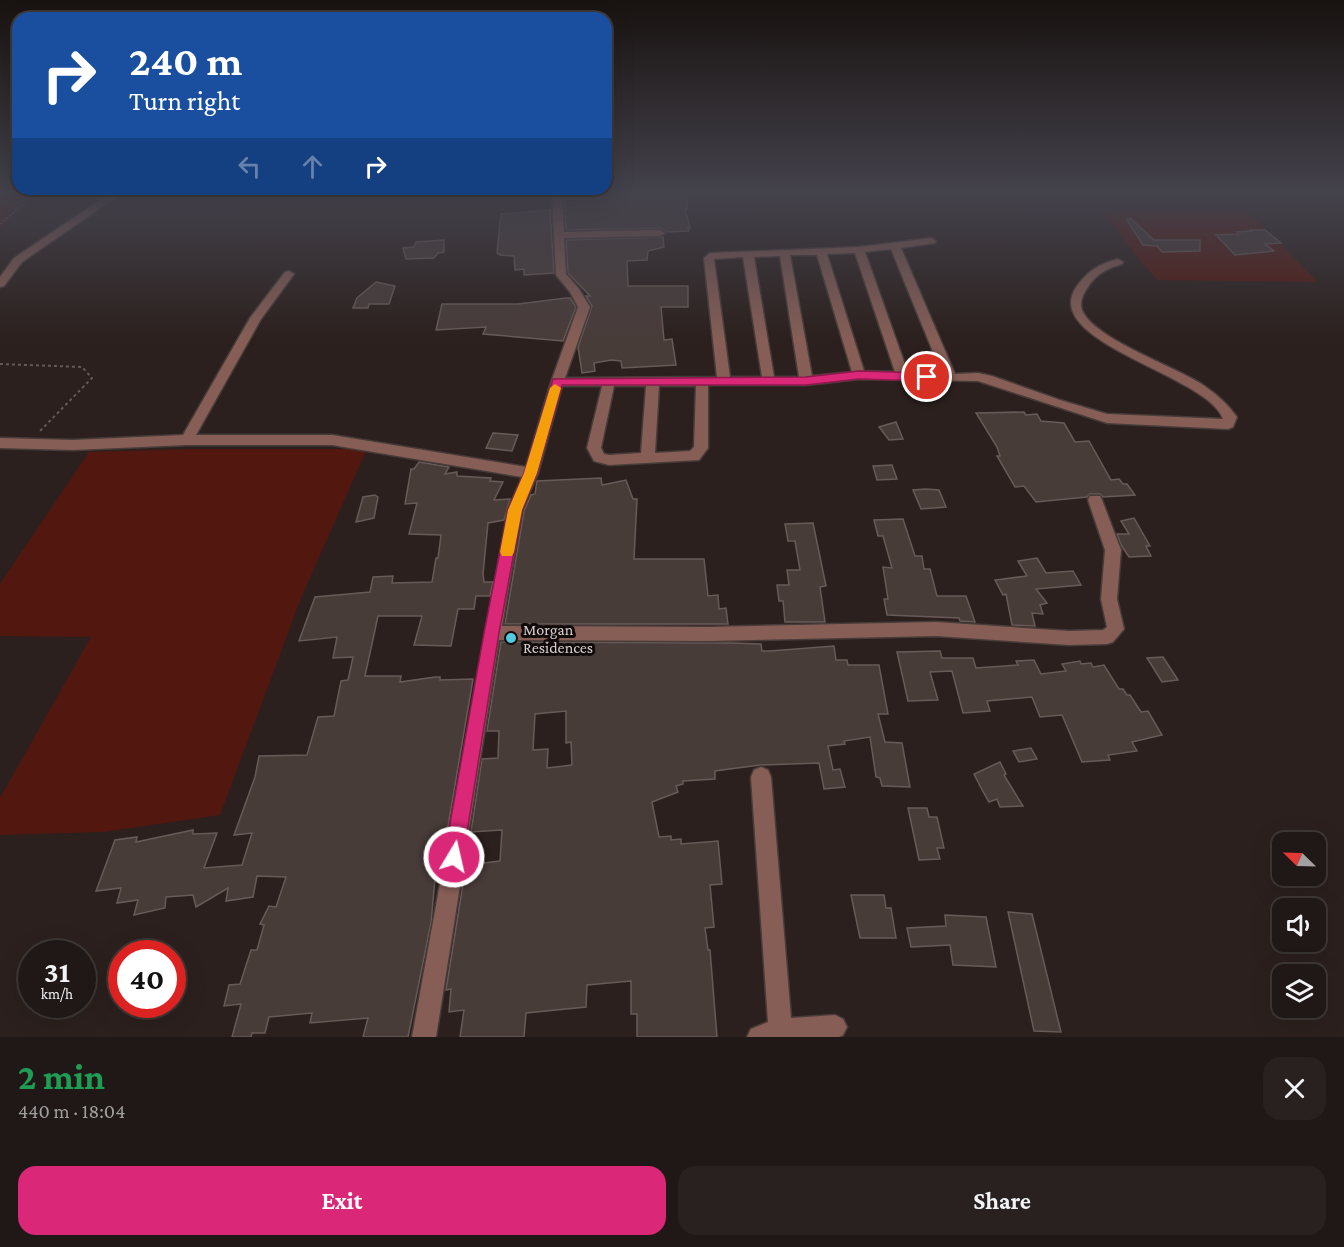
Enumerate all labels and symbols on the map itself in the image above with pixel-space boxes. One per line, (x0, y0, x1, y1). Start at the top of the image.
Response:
pin (901, 351, 952, 402)
place label: Morgan Residences (523, 621, 593, 656)
marker: Morgan Residences (504, 631, 518, 645)
position arrow (422, 825, 486, 889)
north arrow (1272, 832, 1326, 886)
speed limit sign: 40 (108, 940, 186, 1018)

